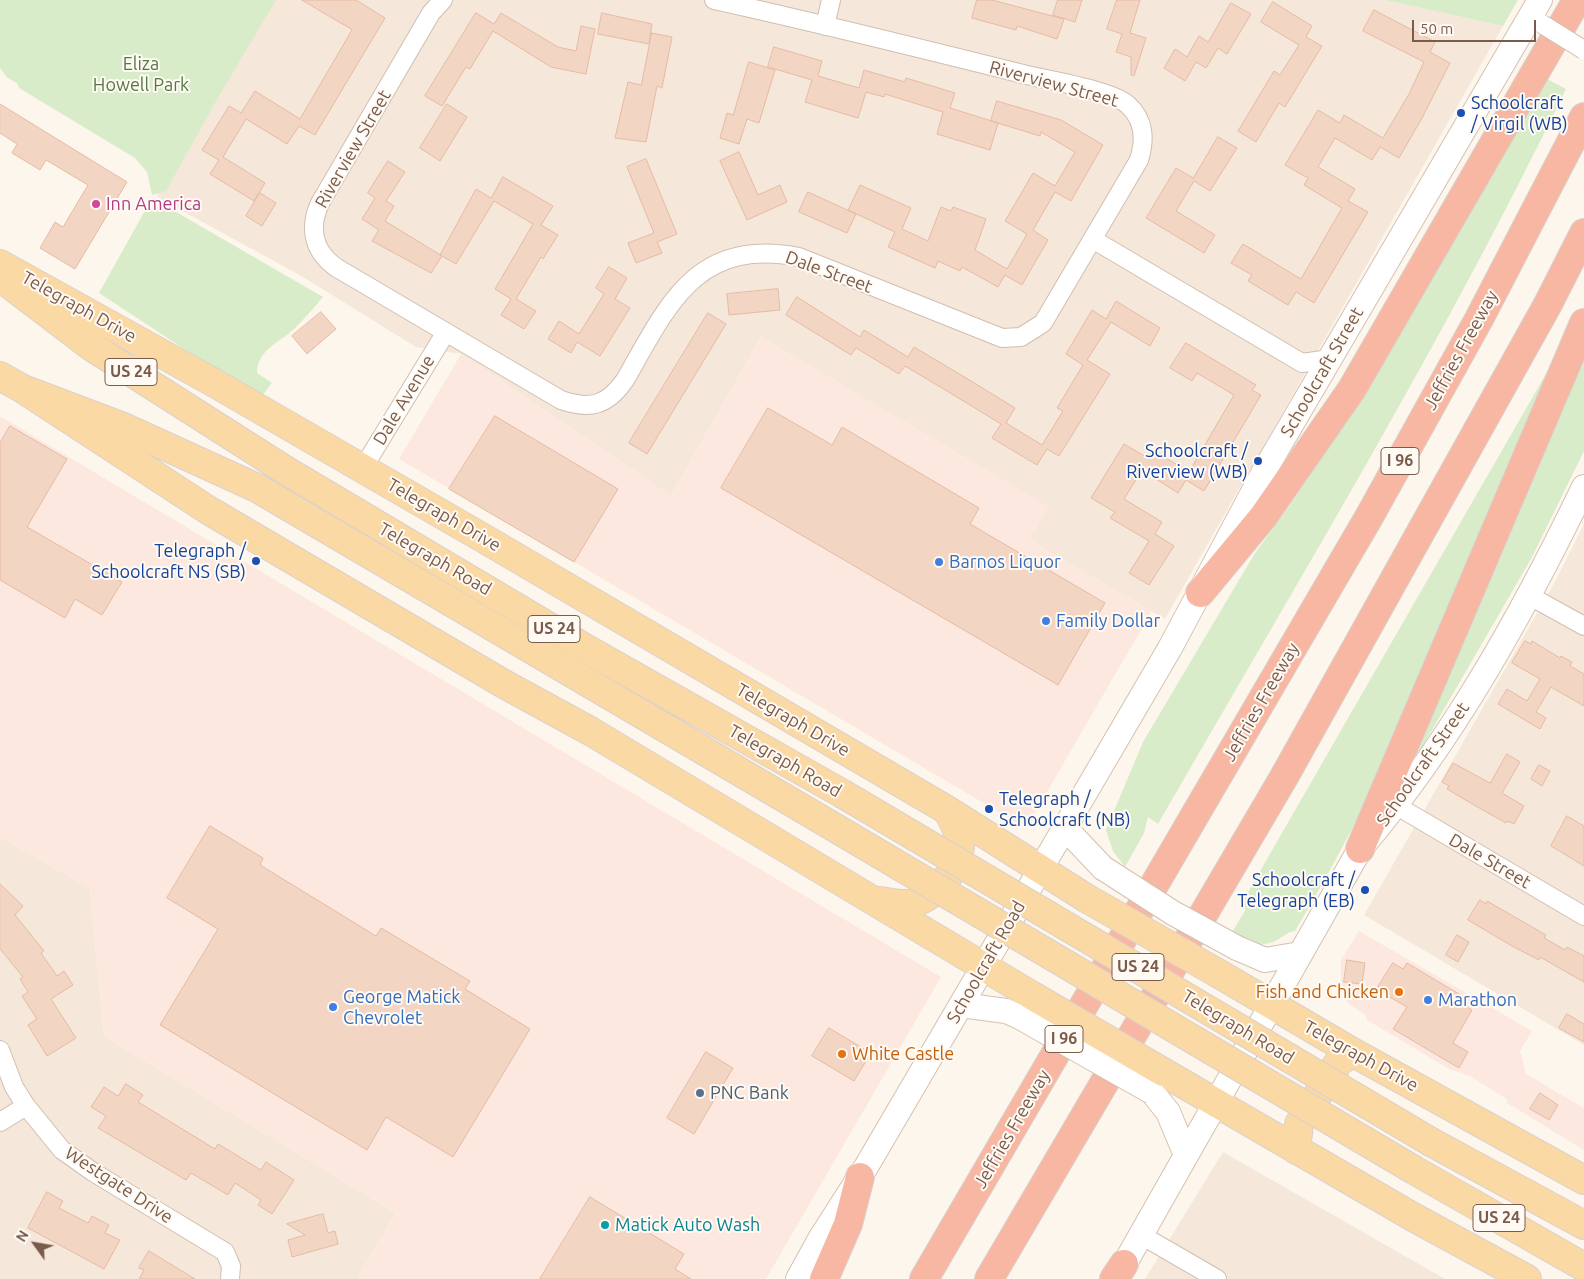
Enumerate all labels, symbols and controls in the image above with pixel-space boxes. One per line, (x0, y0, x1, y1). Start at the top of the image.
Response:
scale bar (1414, 10, 1538, 42)
text: 50 m (1420, 20, 1453, 37)
park label: Eliza Howell Park (93, 53, 189, 96)
street label: Riverview Street (987, 56, 1121, 112)
street label: Riverview Street (310, 86, 396, 212)
place label: Schoolcraft / Virgil (WB) (1471, 92, 1568, 134)
marker: Schoolcraft / Virgil (WB) (1455, 107, 1467, 119)
place label: Inn America (106, 193, 201, 215)
marker: Inn America (90, 198, 102, 210)
street label: Dale Street (783, 246, 875, 298)
street label: Telegraph Drive (18, 267, 140, 347)
street label: Jeffries Freeway (1419, 286, 1503, 414)
street label: Schoolcraft Street (1276, 303, 1368, 441)
street label: Dale Avenue (369, 351, 439, 449)
road number: US 24 (105, 358, 157, 386)
place label: Schoolcraft / Riverview (WB) (1126, 440, 1248, 482)
road number: I 96 (1381, 448, 1419, 474)
marker: Schoolcraft / Riverview (WB) (1252, 455, 1264, 467)
street label: Telegraph Drive (383, 474, 505, 556)
street label: Telegraph Road (375, 518, 495, 600)
place label: Telegraph / Schoolcraft NS (SB) (91, 540, 246, 582)
place label: Barnos Liquor (949, 551, 1061, 573)
marker: Telegraph / Schoolcraft NS (SB) (250, 555, 262, 567)
marker: Barnos Liquor (933, 556, 945, 568)
place label: Family Dollar (1056, 610, 1160, 632)
marker: Family Dollar (1040, 615, 1052, 627)
road number: US 24 (528, 616, 580, 642)
street label: Jeffries Freeway (1218, 639, 1304, 765)
street label: Telegraph Drive (732, 679, 854, 761)
street label: Schoolcraft Street (1372, 698, 1474, 830)
street label: Telegraph Road (725, 720, 845, 802)
place label: Telegraph / Schoolcraft (NB) (999, 788, 1131, 831)
marker: Telegraph / Schoolcraft (NB) (983, 803, 995, 815)
street label: Dale Street (1445, 829, 1535, 893)
place label: Schoolcraft / Telegraph (EB) (1237, 869, 1355, 912)
marker: Schoolcraft / Telegraph (EB) (1359, 884, 1371, 896)
street label: Schoolcraft Road (942, 897, 1030, 1027)
road number: US 24 (1112, 954, 1164, 980)
place label: Fish and Chicken (1256, 981, 1389, 1003)
street label: Telegraph Road (1178, 985, 1298, 1069)
place label: George Matick Chevrolet (343, 986, 460, 1028)
marker: Fish and Chicken (1393, 986, 1405, 998)
place label: Marathon (1438, 989, 1517, 1011)
marker: Marathon (1422, 994, 1434, 1006)
marker: George Matick Chevrolet (327, 1001, 339, 1013)
street label: Telegraph Drive (1300, 1016, 1422, 1096)
road number: I 96 (1045, 1026, 1083, 1052)
place label: White Castle (852, 1043, 954, 1065)
marker: White Castle (836, 1048, 848, 1060)
street label: Jeffries Freeway (969, 1066, 1055, 1192)
place label: PNC Bank (710, 1082, 789, 1104)
marker: PNC Bank (694, 1087, 706, 1099)
street label: Westgate Drive (61, 1142, 177, 1228)
road number: US 24 (1473, 1204, 1525, 1232)
place label: Matick Auto Wash (615, 1214, 760, 1236)
north arrow (10, 1219, 60, 1269)
marker: Matick Auto Wash (599, 1219, 611, 1231)
text: N (13, 1227, 32, 1245)

